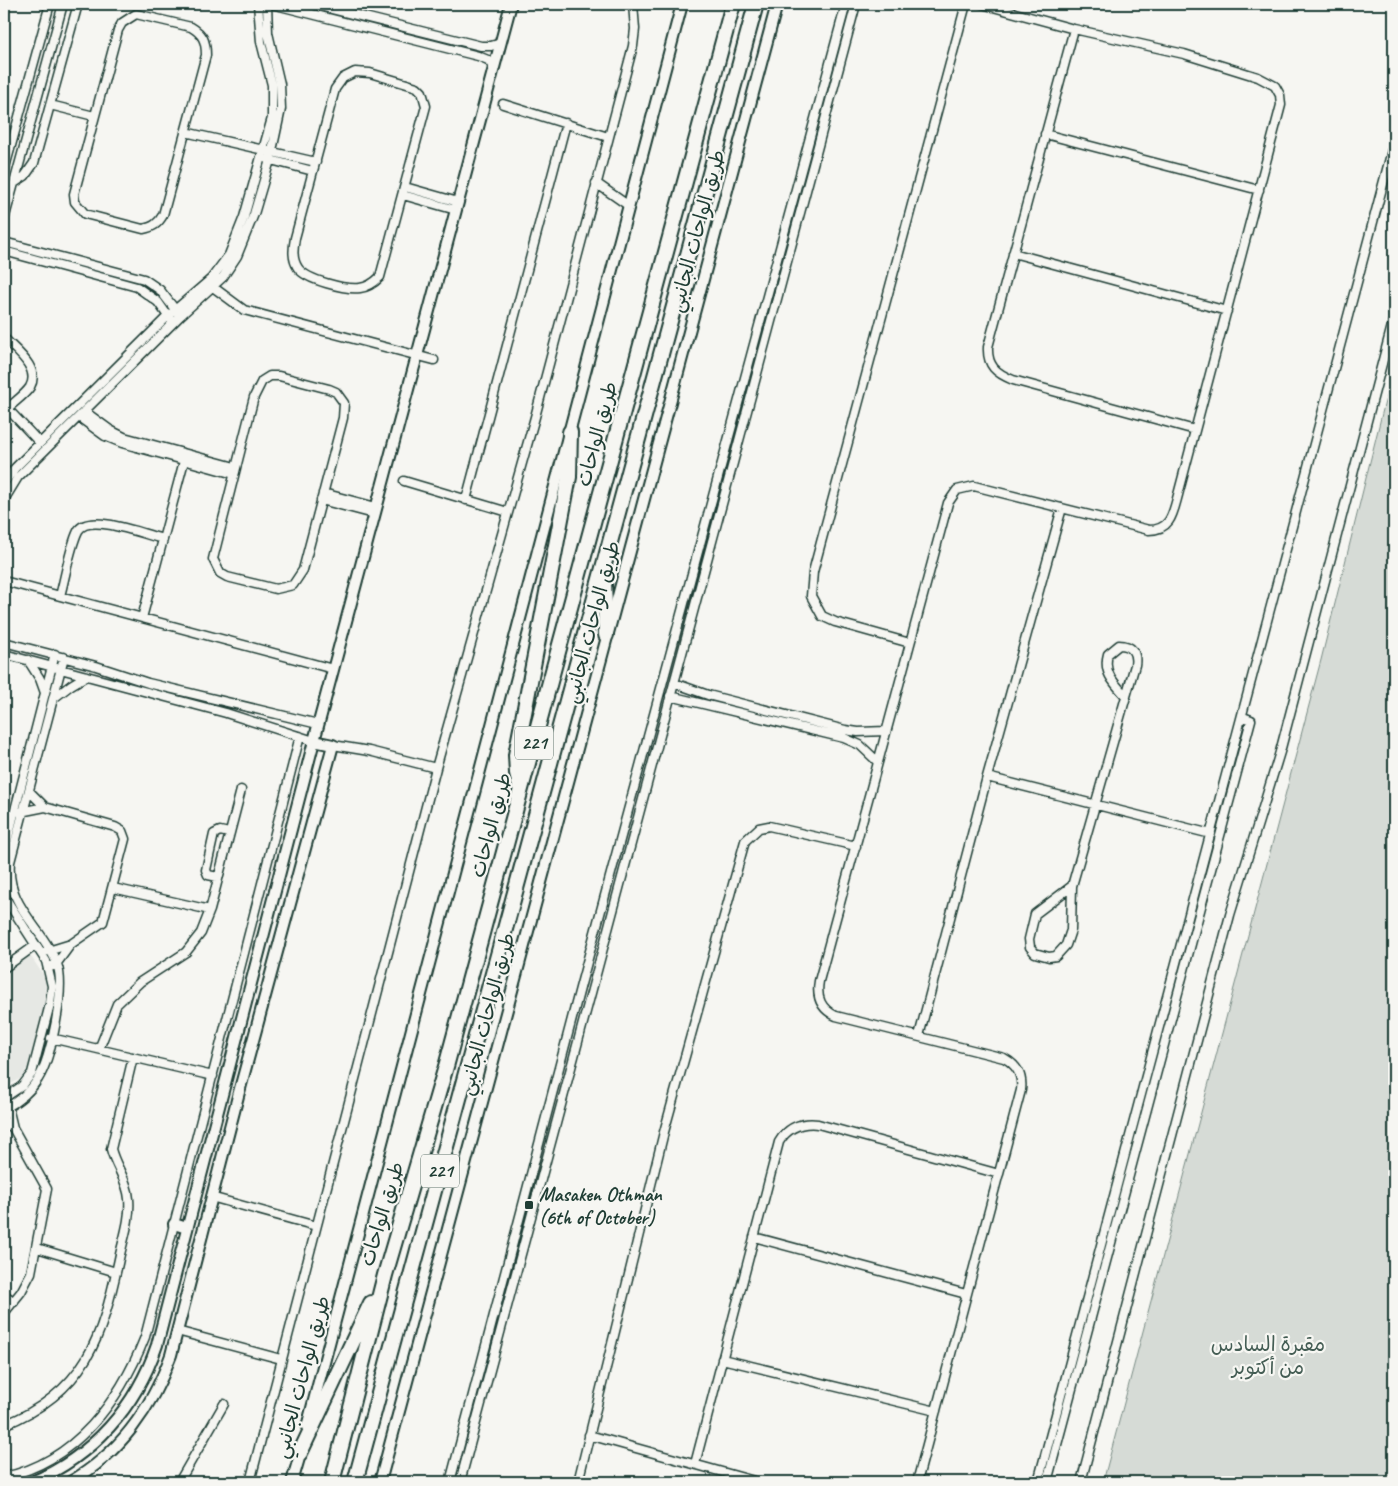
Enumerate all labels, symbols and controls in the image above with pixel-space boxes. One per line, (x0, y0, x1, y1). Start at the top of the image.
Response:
street label: طريق الواحات الجانبي (663, 147, 736, 316)
street label: طريق الواحات (571, 379, 623, 489)
street label: طريق الواحات الجانبي (558, 538, 631, 707)
road number: 221 (515, 726, 553, 760)
street label: طريق الواحات (465, 770, 517, 880)
street label: طريق الواحات الجانبي (453, 930, 526, 1099)
road number: 221 (421, 1154, 459, 1188)
street label: طريق الواحات (354, 1159, 410, 1269)
place label: Masaken Othman (6th of October) (539, 1182, 663, 1230)
marker: Masaken Othman (6th of October) (523, 1199, 535, 1211)
street label: طريق الواحات الجانبي (268, 1293, 341, 1462)
park label: مقبرة السادس من أكتوبر (1211, 1332, 1325, 1380)

